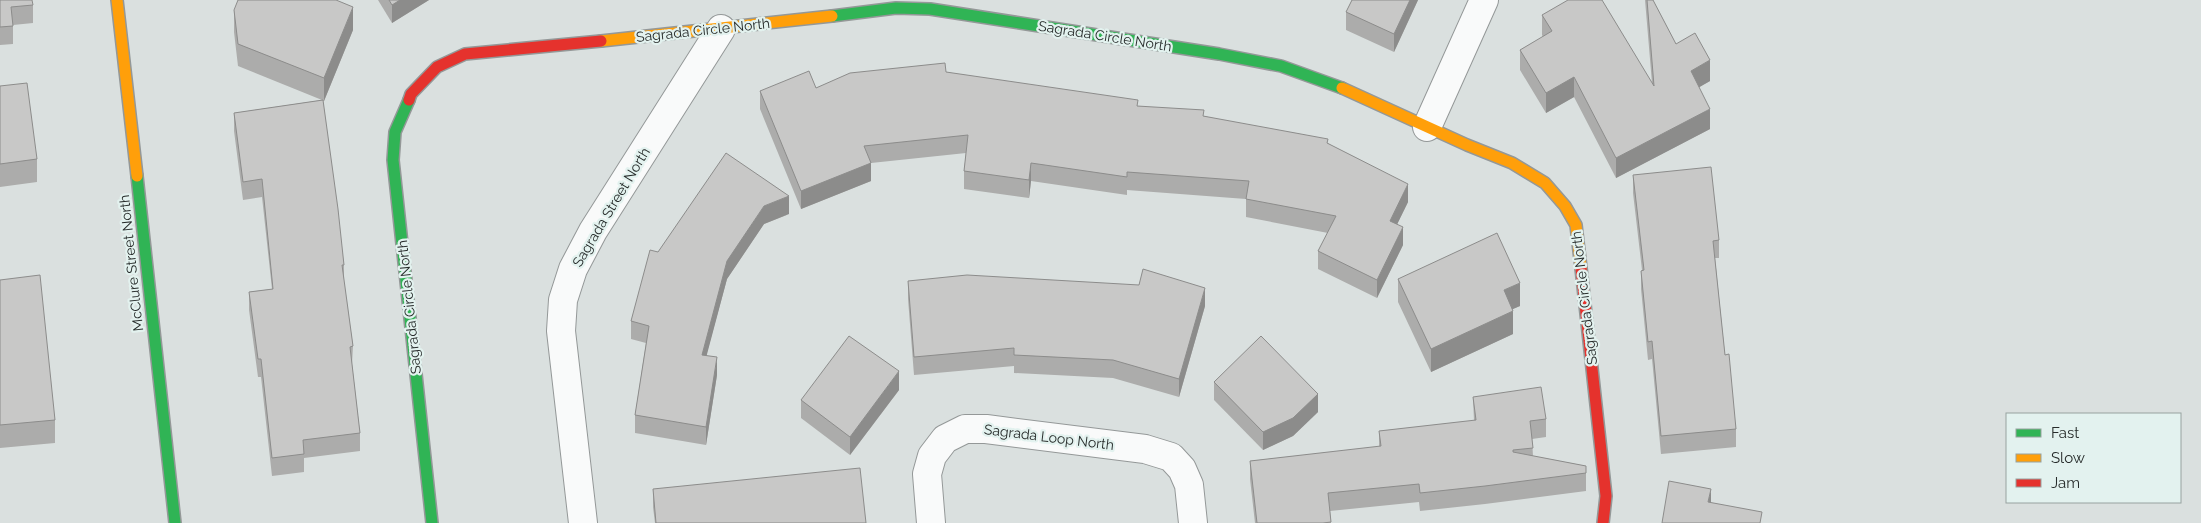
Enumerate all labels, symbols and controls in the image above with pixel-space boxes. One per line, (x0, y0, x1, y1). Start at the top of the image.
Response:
street label: Sagrada Circle North (635, 15, 771, 45)
street label: Sagrada Circle North (1037, 18, 1173, 54)
street label: Sagrada Street North (569, 144, 653, 270)
street label: McClure Street North (116, 194, 146, 332)
street label: Sagrada Circle North (1568, 230, 1600, 366)
street label: Sagrada Circle North (394, 239, 424, 375)
legend (2006, 413, 2181, 503)
street label: Sagrada Loop North (983, 421, 1115, 453)
text: Fast (2051, 424, 2079, 442)
text: Slow (2051, 449, 2085, 467)
text: Jam (2051, 474, 2080, 492)

